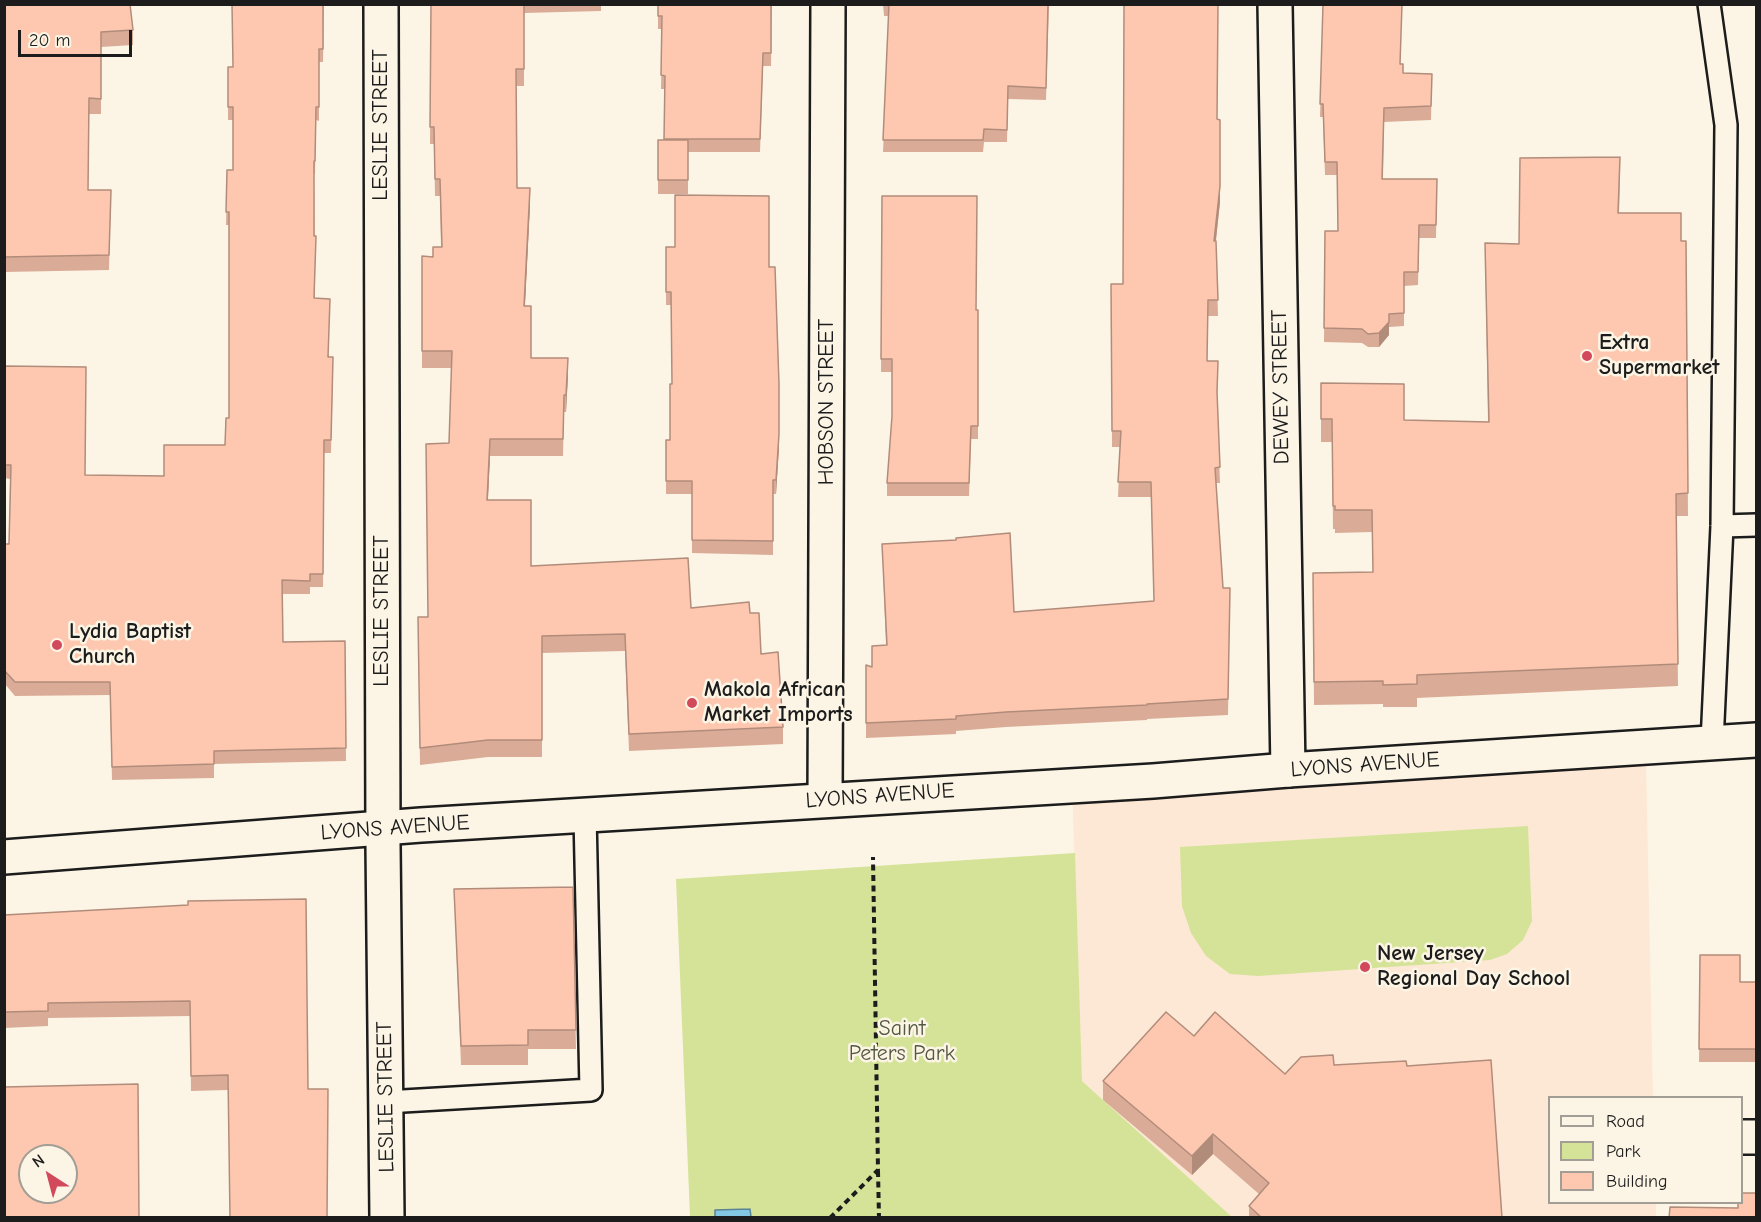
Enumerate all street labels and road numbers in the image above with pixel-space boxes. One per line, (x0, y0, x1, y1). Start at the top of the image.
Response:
street label: LESLIE STREET (368, 49, 394, 201)
street label: DEWEY STREET (1266, 309, 1296, 465)
street label: HOBSON STREET (814, 319, 840, 485)
street label: LESLIE STREET (369, 535, 395, 687)
street label: LYONS AVENUE (1290, 747, 1440, 783)
street label: LYONS AVENUE (805, 778, 955, 814)
street label: LYONS AVENUE (320, 810, 470, 846)
street label: LESLIE STREET (371, 1021, 401, 1173)

